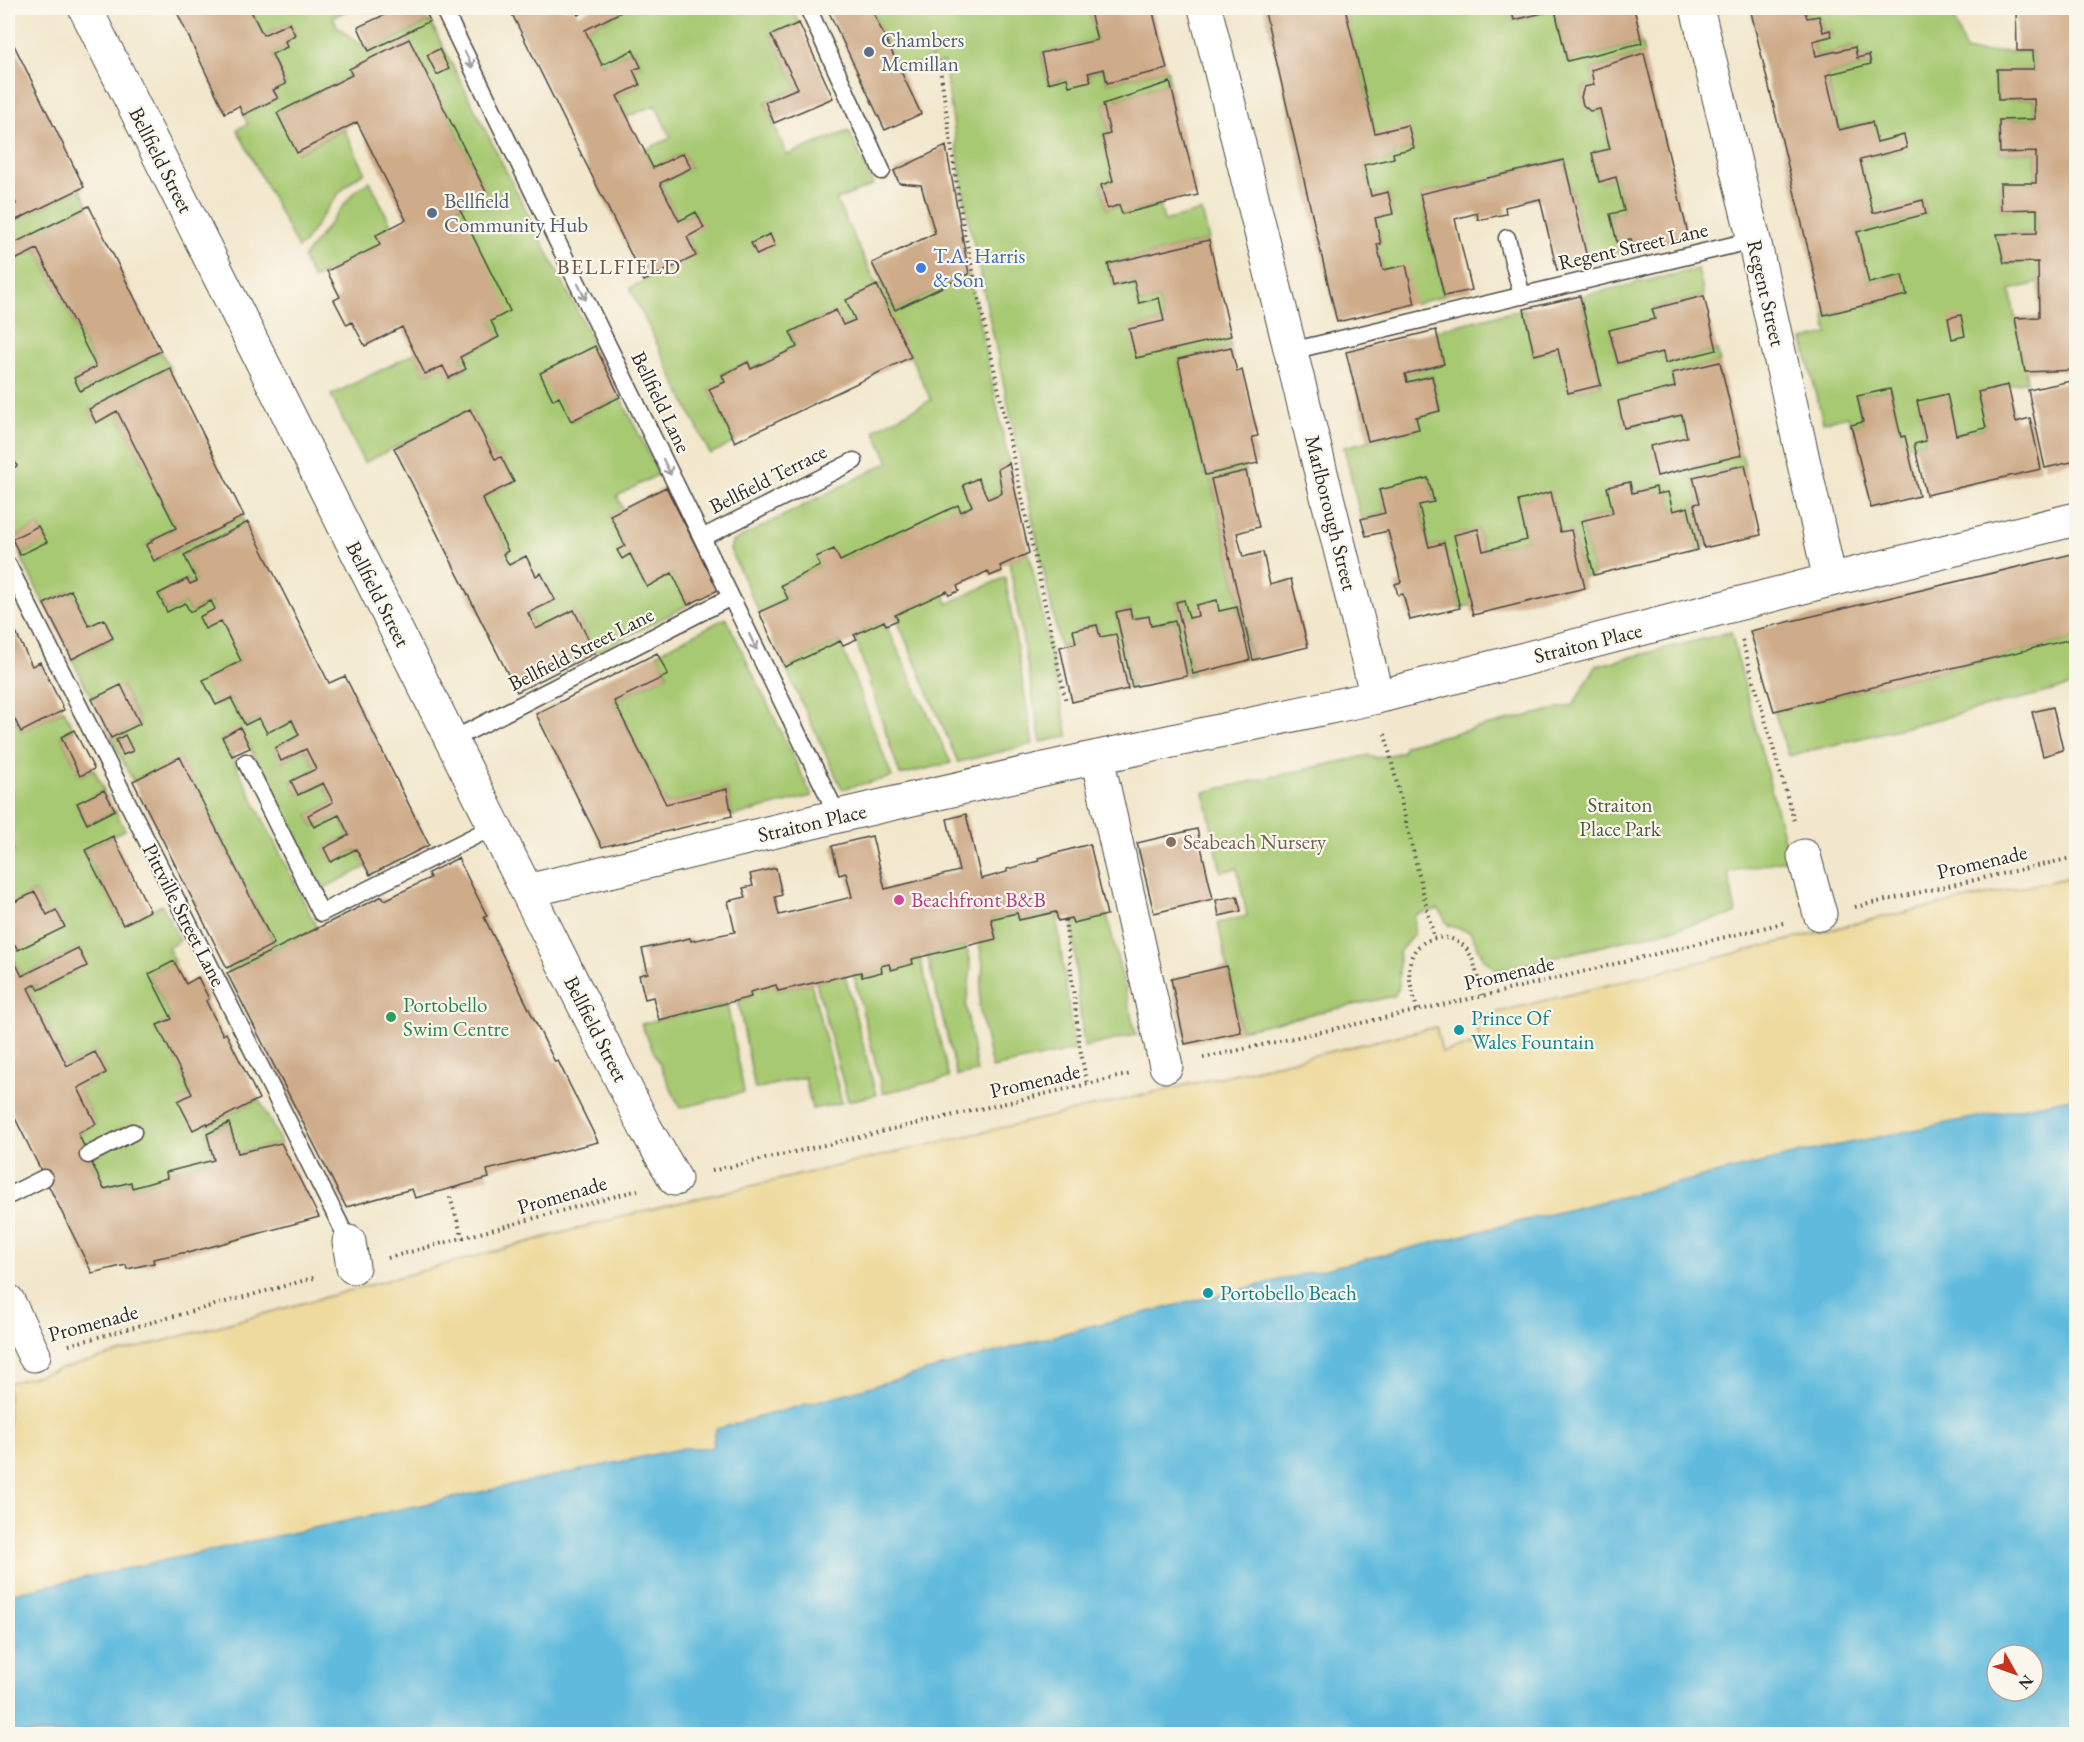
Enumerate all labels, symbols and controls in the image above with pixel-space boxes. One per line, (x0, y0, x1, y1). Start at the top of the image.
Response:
place label: Chambers Mcmillan (881, 26, 964, 77)
marker: Chambers Mcmillan (862, 45, 876, 59)
one-way arrow (463, 51, 475, 69)
street label: Bellfield Street (123, 102, 200, 218)
place label: Bellfield Community Hub (444, 187, 588, 238)
marker: Bellfield Community Hub (425, 206, 439, 220)
street label: Regent Street Lane (1555, 215, 1710, 276)
street label: Regent Street (1741, 237, 1792, 349)
place label: T.A. Harris & Son (933, 242, 1025, 293)
district label: BELLFIELD (556, 252, 682, 281)
marker: T.A. Harris & Son (914, 261, 928, 275)
one-way arrow (576, 283, 588, 301)
street label: Bellfield Lane (625, 347, 698, 457)
street label: Marlborough Street (1299, 433, 1364, 594)
street label: Bellfield Terrace (704, 437, 831, 520)
one-way arrow (662, 458, 674, 476)
street label: Bellfield Street (340, 536, 417, 652)
street label: Bellfield Street Lane (503, 600, 658, 697)
street label: Straiton Place (1531, 616, 1645, 669)
one-way arrow (748, 633, 759, 651)
park label: Straiton Place Park (1579, 791, 1662, 842)
street label: Straiton Place (755, 797, 869, 848)
place label: Seabeach Nursery (1183, 828, 1327, 855)
marker: Seabeach Nursery (1164, 835, 1178, 849)
street label: Promenade (1934, 838, 2030, 885)
street label: Pittville Street Lane (137, 839, 232, 991)
place label: Beachfront B&B (911, 886, 1046, 913)
marker: Beachfront B&B (892, 893, 906, 907)
street label: Promenade (1461, 949, 1557, 996)
street label: Bellfield Street (558, 971, 635, 1087)
place label: Portobello Swim Centre (403, 991, 509, 1042)
place label: Prince Of Wales Fountain (1471, 1004, 1595, 1055)
marker: Portobello Swim Centre (384, 1010, 398, 1024)
marker: Prince Of Wales Fountain (1452, 1023, 1466, 1037)
street label: Promenade (987, 1057, 1083, 1104)
street label: Promenade (514, 1169, 610, 1220)
place label: Portobello Beach (1220, 1279, 1357, 1306)
marker: Portobello Beach (1201, 1286, 1215, 1300)
street label: Promenade (45, 1298, 141, 1347)
north arrow (1985, 1643, 2045, 1703)
text: N (2014, 1671, 2038, 1694)

